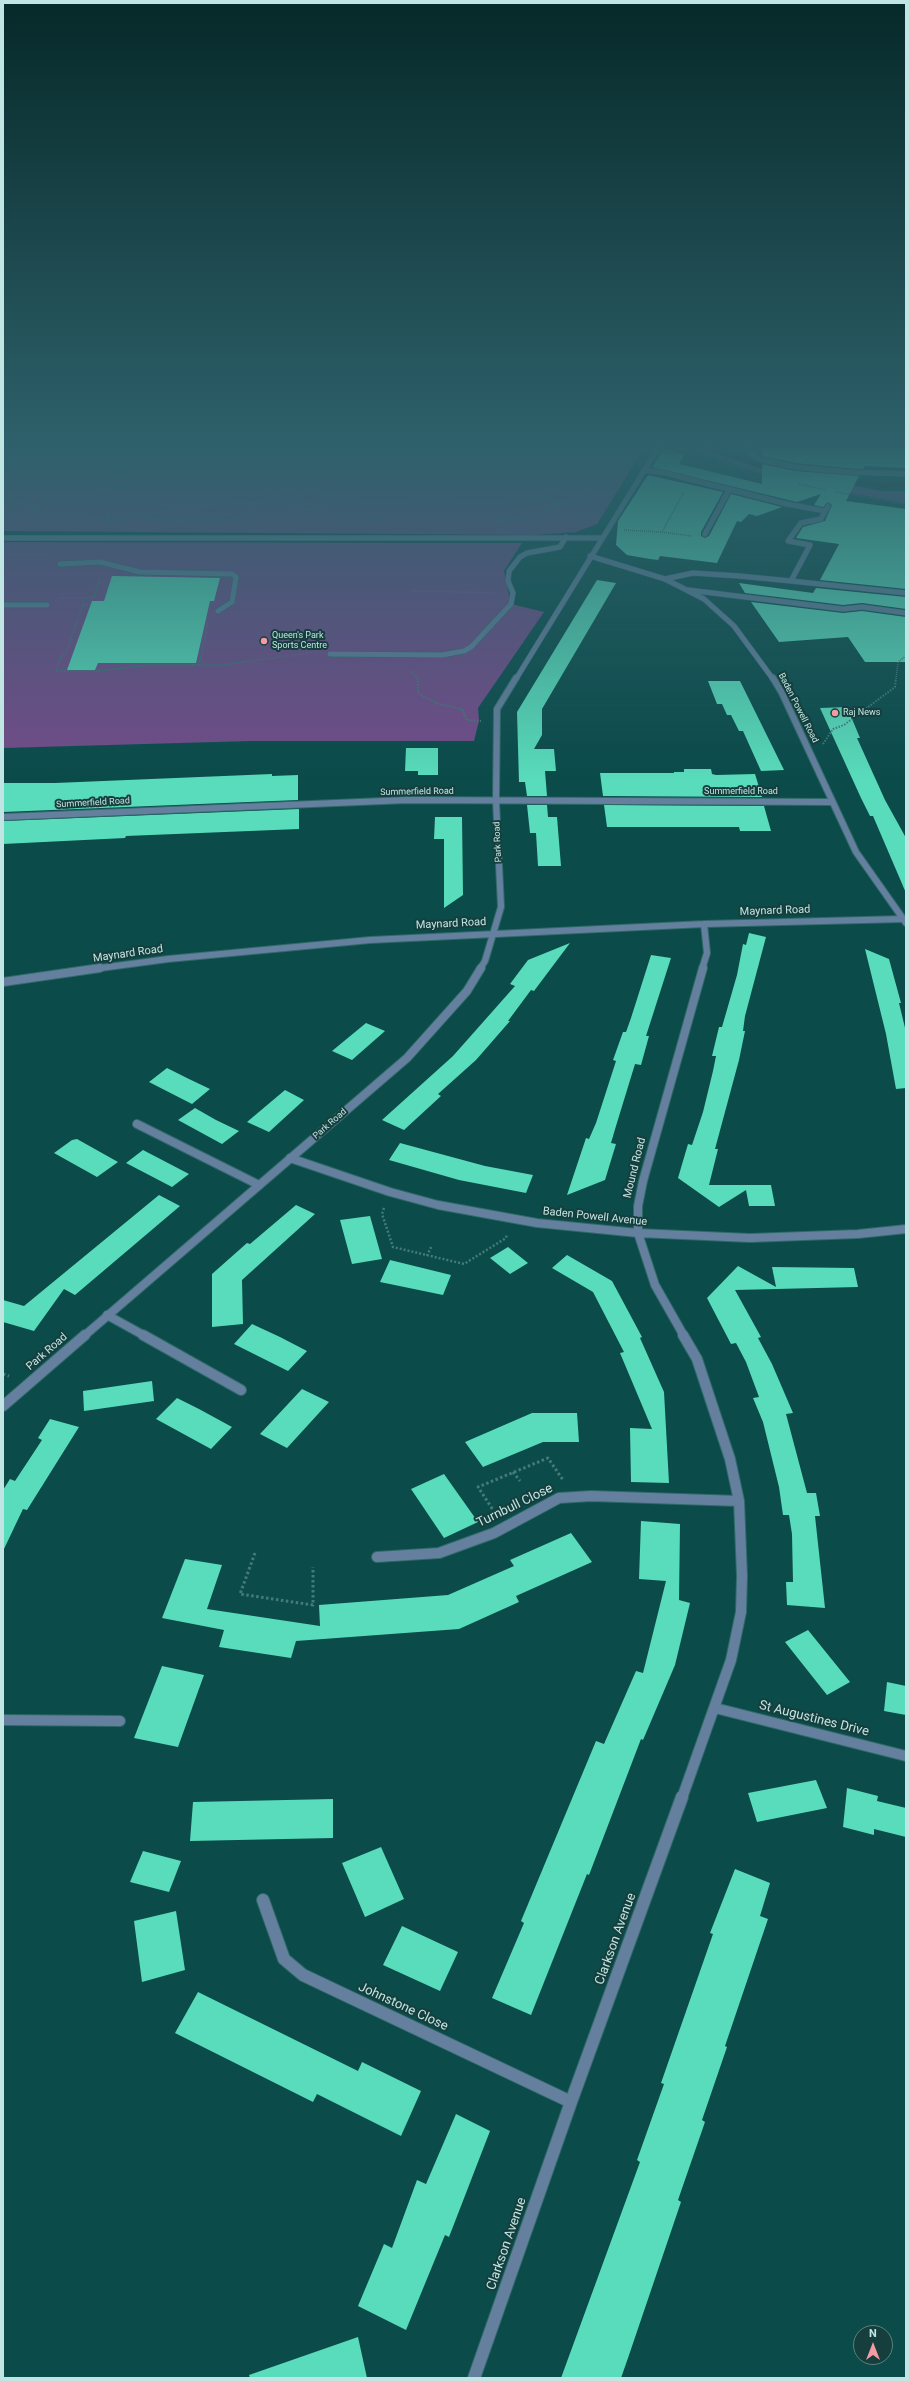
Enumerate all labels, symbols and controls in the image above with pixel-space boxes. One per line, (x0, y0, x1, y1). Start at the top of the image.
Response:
place label: Queen's Park Sports Centre (272, 631, 327, 652)
marker: Queen's Park Sports Centre (259, 636, 269, 646)
street label: Baden Powell Road (776, 671, 820, 745)
marker: Raj News (830, 708, 840, 718)
place label: Raj News (843, 708, 880, 718)
street label: Summerfield Road (380, 786, 454, 798)
street label: Summerfield Road (704, 787, 778, 797)
street label: Summerfield Road (56, 796, 130, 810)
street label: Park Road (492, 821, 504, 863)
street label: Maynard Road (740, 903, 810, 919)
street label: Maynard Road (415, 916, 487, 932)
street label: Maynard Road (92, 943, 164, 965)
street label: Park Road (311, 1106, 349, 1142)
street label: Mound Road (621, 1136, 649, 1200)
street label: Baden Powell Avenue (542, 1205, 648, 1229)
street label: Park Road (24, 1331, 70, 1373)
street label: Turnbull Close (474, 1481, 556, 1531)
street label: St Augustines Drive (757, 1698, 871, 1740)
street label: Clarkson Avenue (592, 1891, 640, 1987)
street label: Johnstone Close (356, 1979, 450, 2035)
street label: Clarkson Avenue (484, 2196, 530, 2292)
north arrow (853, 2325, 893, 2365)
text: N (869, 2327, 877, 2340)

